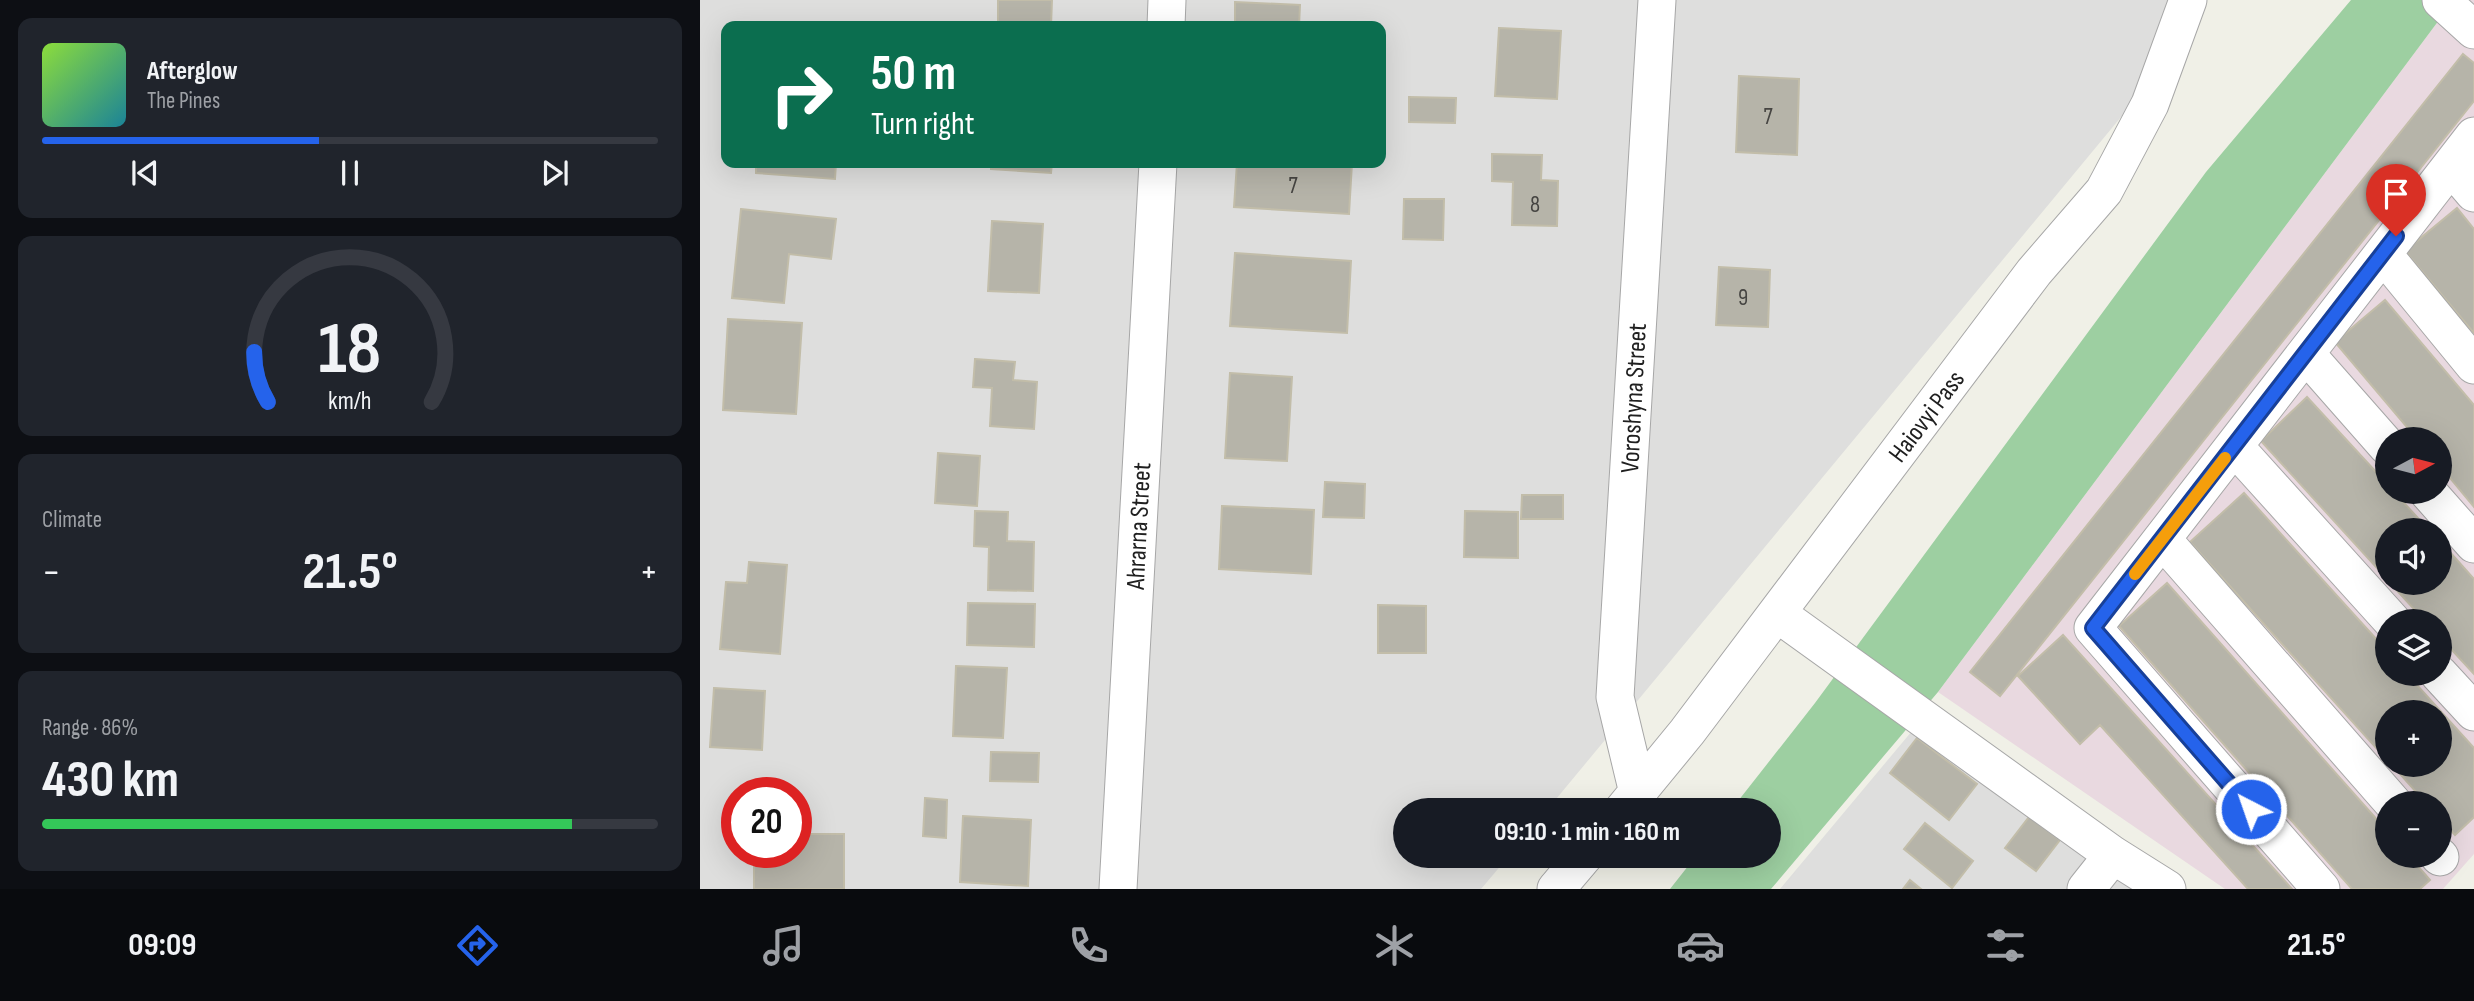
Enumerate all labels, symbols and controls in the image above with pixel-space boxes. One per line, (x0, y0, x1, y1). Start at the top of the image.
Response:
text: 50 m (871, 45, 956, 104)
icon: right (756, 49, 847, 140)
text: Afterglow (147, 56, 238, 87)
text: The Pines (147, 87, 220, 115)
house number: 7 (1763, 103, 1773, 131)
text: Turn right (871, 105, 975, 144)
icon: previous (126, 154, 164, 192)
icon: pause (331, 154, 369, 192)
icon: next (536, 154, 574, 192)
pin (2366, 164, 2426, 236)
house number: 7 (1288, 172, 1298, 200)
icon: arrive (2377, 175, 2415, 213)
house number: 8 (1530, 191, 1540, 219)
house number: 9 (1738, 284, 1748, 312)
text: 18 (319, 306, 381, 394)
street label: Voroshyna Street (1615, 322, 1654, 474)
street label: Haiovyi Pass (1883, 365, 1972, 469)
text: km/h (328, 385, 372, 416)
north arrow (2375, 427, 2452, 504)
map controls (2375, 427, 2452, 868)
street label: Ahrarna Street (1121, 462, 1158, 591)
text: Climate (42, 506, 102, 534)
button: sound (2375, 518, 2452, 595)
text: 21.5° (302, 541, 398, 604)
text: − (42, 550, 61, 595)
text: + (639, 550, 658, 595)
button: layers (2375, 609, 2452, 686)
button: + (2375, 700, 2452, 777)
text: Range · 86% (42, 714, 138, 742)
text: 430 km (42, 749, 179, 812)
position arrow (2214, 772, 2288, 846)
speed limit sign: 20 (721, 777, 812, 868)
button: − (2375, 791, 2452, 868)
text: 09:10 · 1 min · 160 m (1494, 817, 1680, 848)
icon: directions (453, 921, 502, 970)
icon: music (759, 921, 808, 970)
icon: phone (1064, 921, 1113, 970)
icon: climate (1370, 921, 1419, 970)
icon: car (1676, 921, 1725, 970)
icon: filters (1981, 921, 2030, 970)
text: 09:09 (128, 926, 196, 965)
text: 21.5° (2287, 926, 2346, 965)

